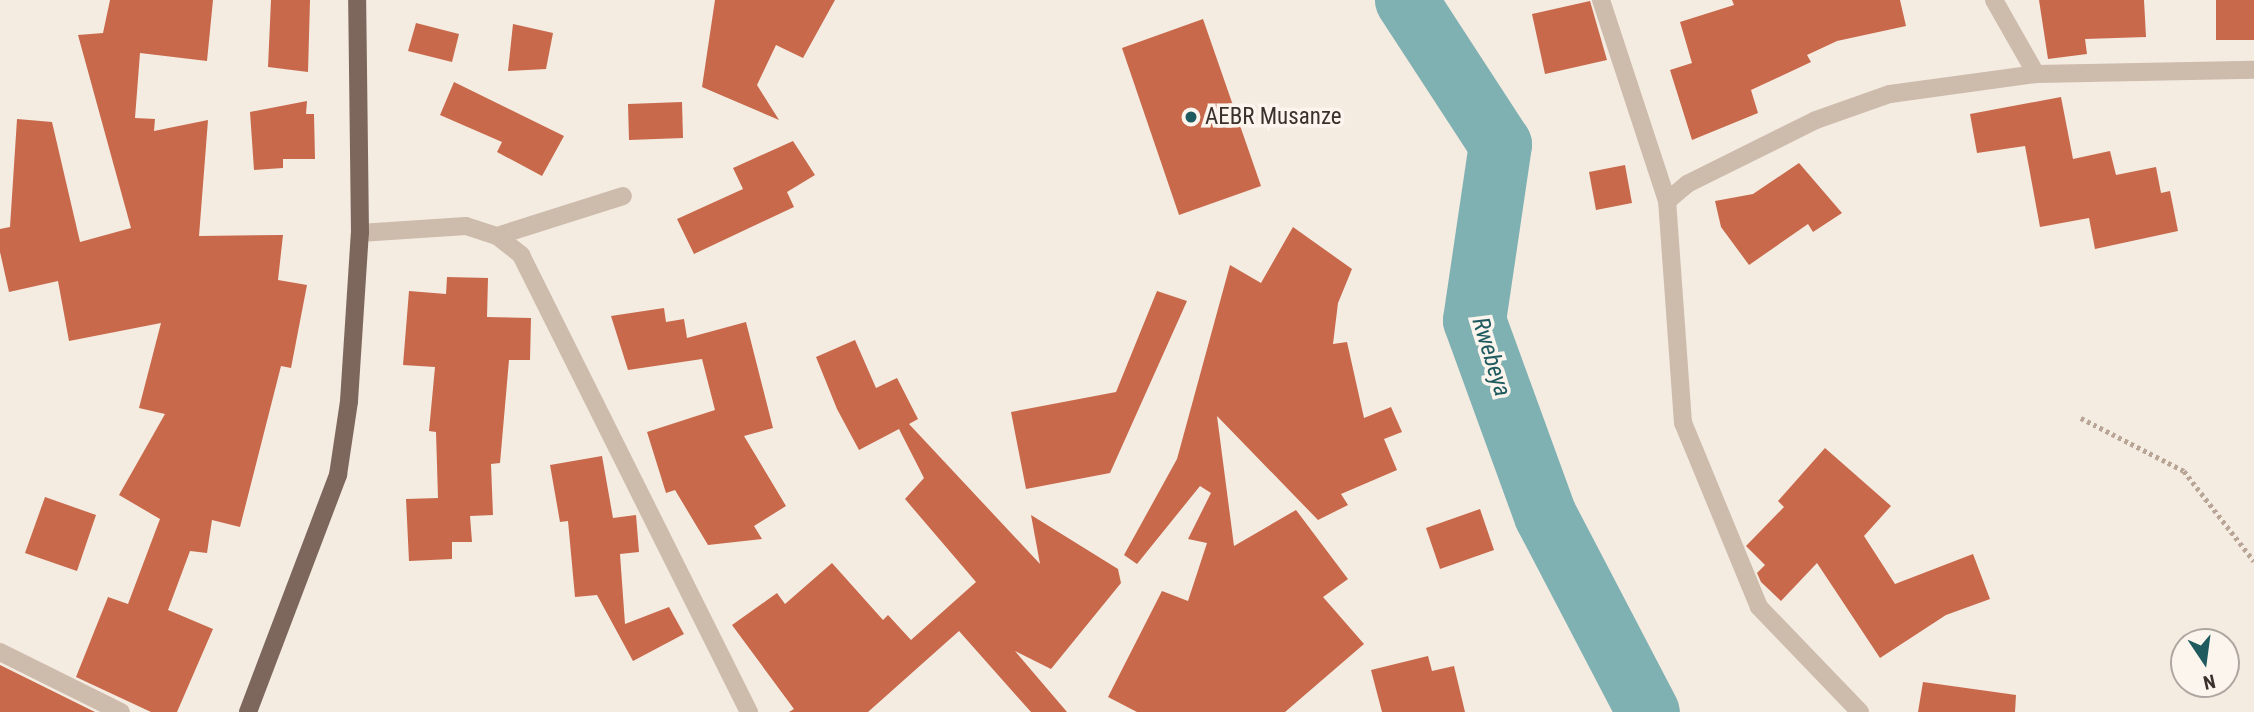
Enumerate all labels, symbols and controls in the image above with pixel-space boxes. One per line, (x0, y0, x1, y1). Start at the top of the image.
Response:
place label: AEBR Musanze (1205, 103, 1342, 131)
marker: AEBR Musanze (1183, 109, 1199, 125)
water label: Rwebeya (1465, 314, 1517, 400)
north arrow (2170, 628, 2240, 698)
text: N (2201, 669, 2218, 695)

